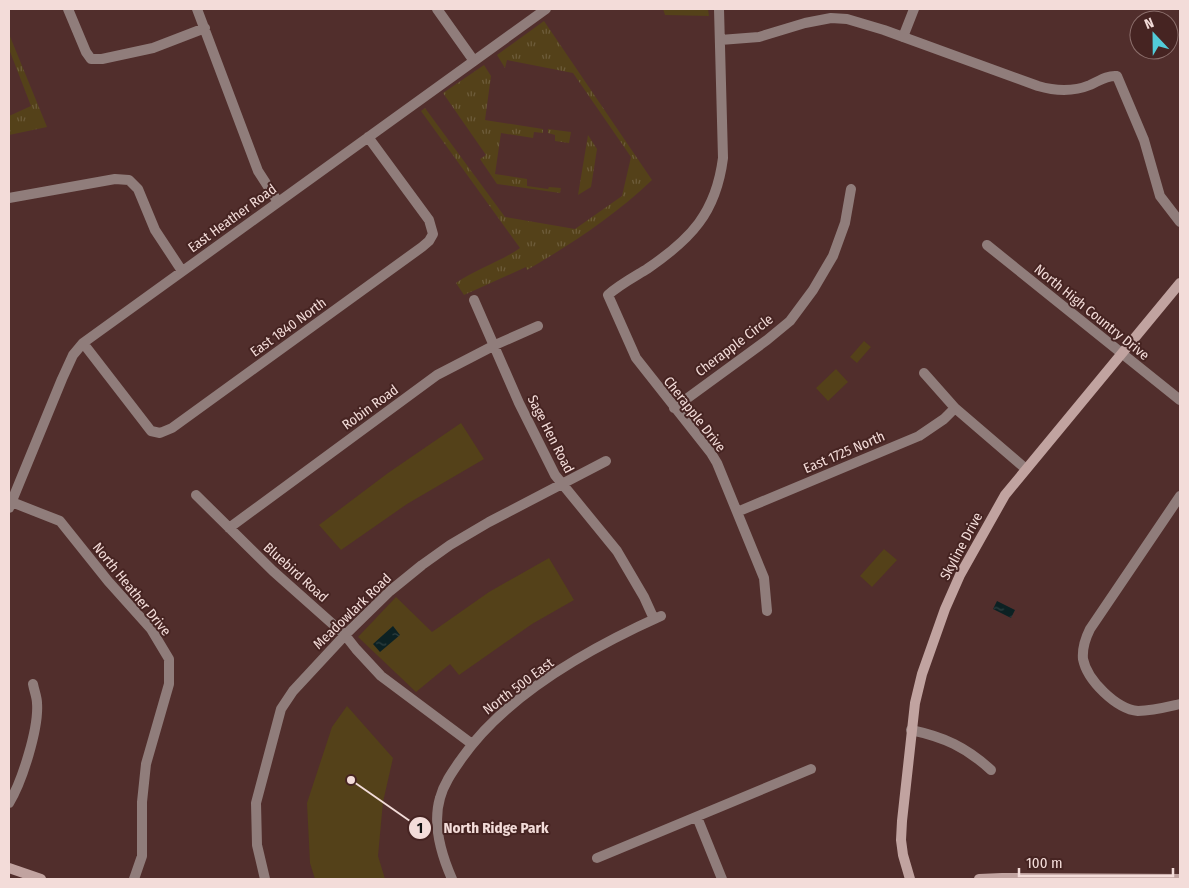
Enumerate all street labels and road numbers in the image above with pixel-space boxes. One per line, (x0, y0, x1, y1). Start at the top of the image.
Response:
street label: East Heather Road (185, 181, 280, 256)
street label: North High Country Drive (1031, 261, 1153, 364)
street label: East 1840 North (247, 294, 330, 361)
street label: Cherapple Circle (692, 311, 777, 380)
street label: Cherapple Drive (660, 373, 729, 455)
street label: Robin Road (339, 381, 402, 434)
street label: Sage Hen Road (524, 392, 577, 476)
street label: East 1725 North (801, 428, 887, 477)
street label: Skyline Drive (937, 509, 986, 583)
street label: North Heather Drive (89, 539, 174, 639)
street label: Bluebird Road (260, 539, 331, 606)
street label: Meadowlark Road (310, 570, 395, 653)
street label: North 500 East (480, 654, 557, 718)

